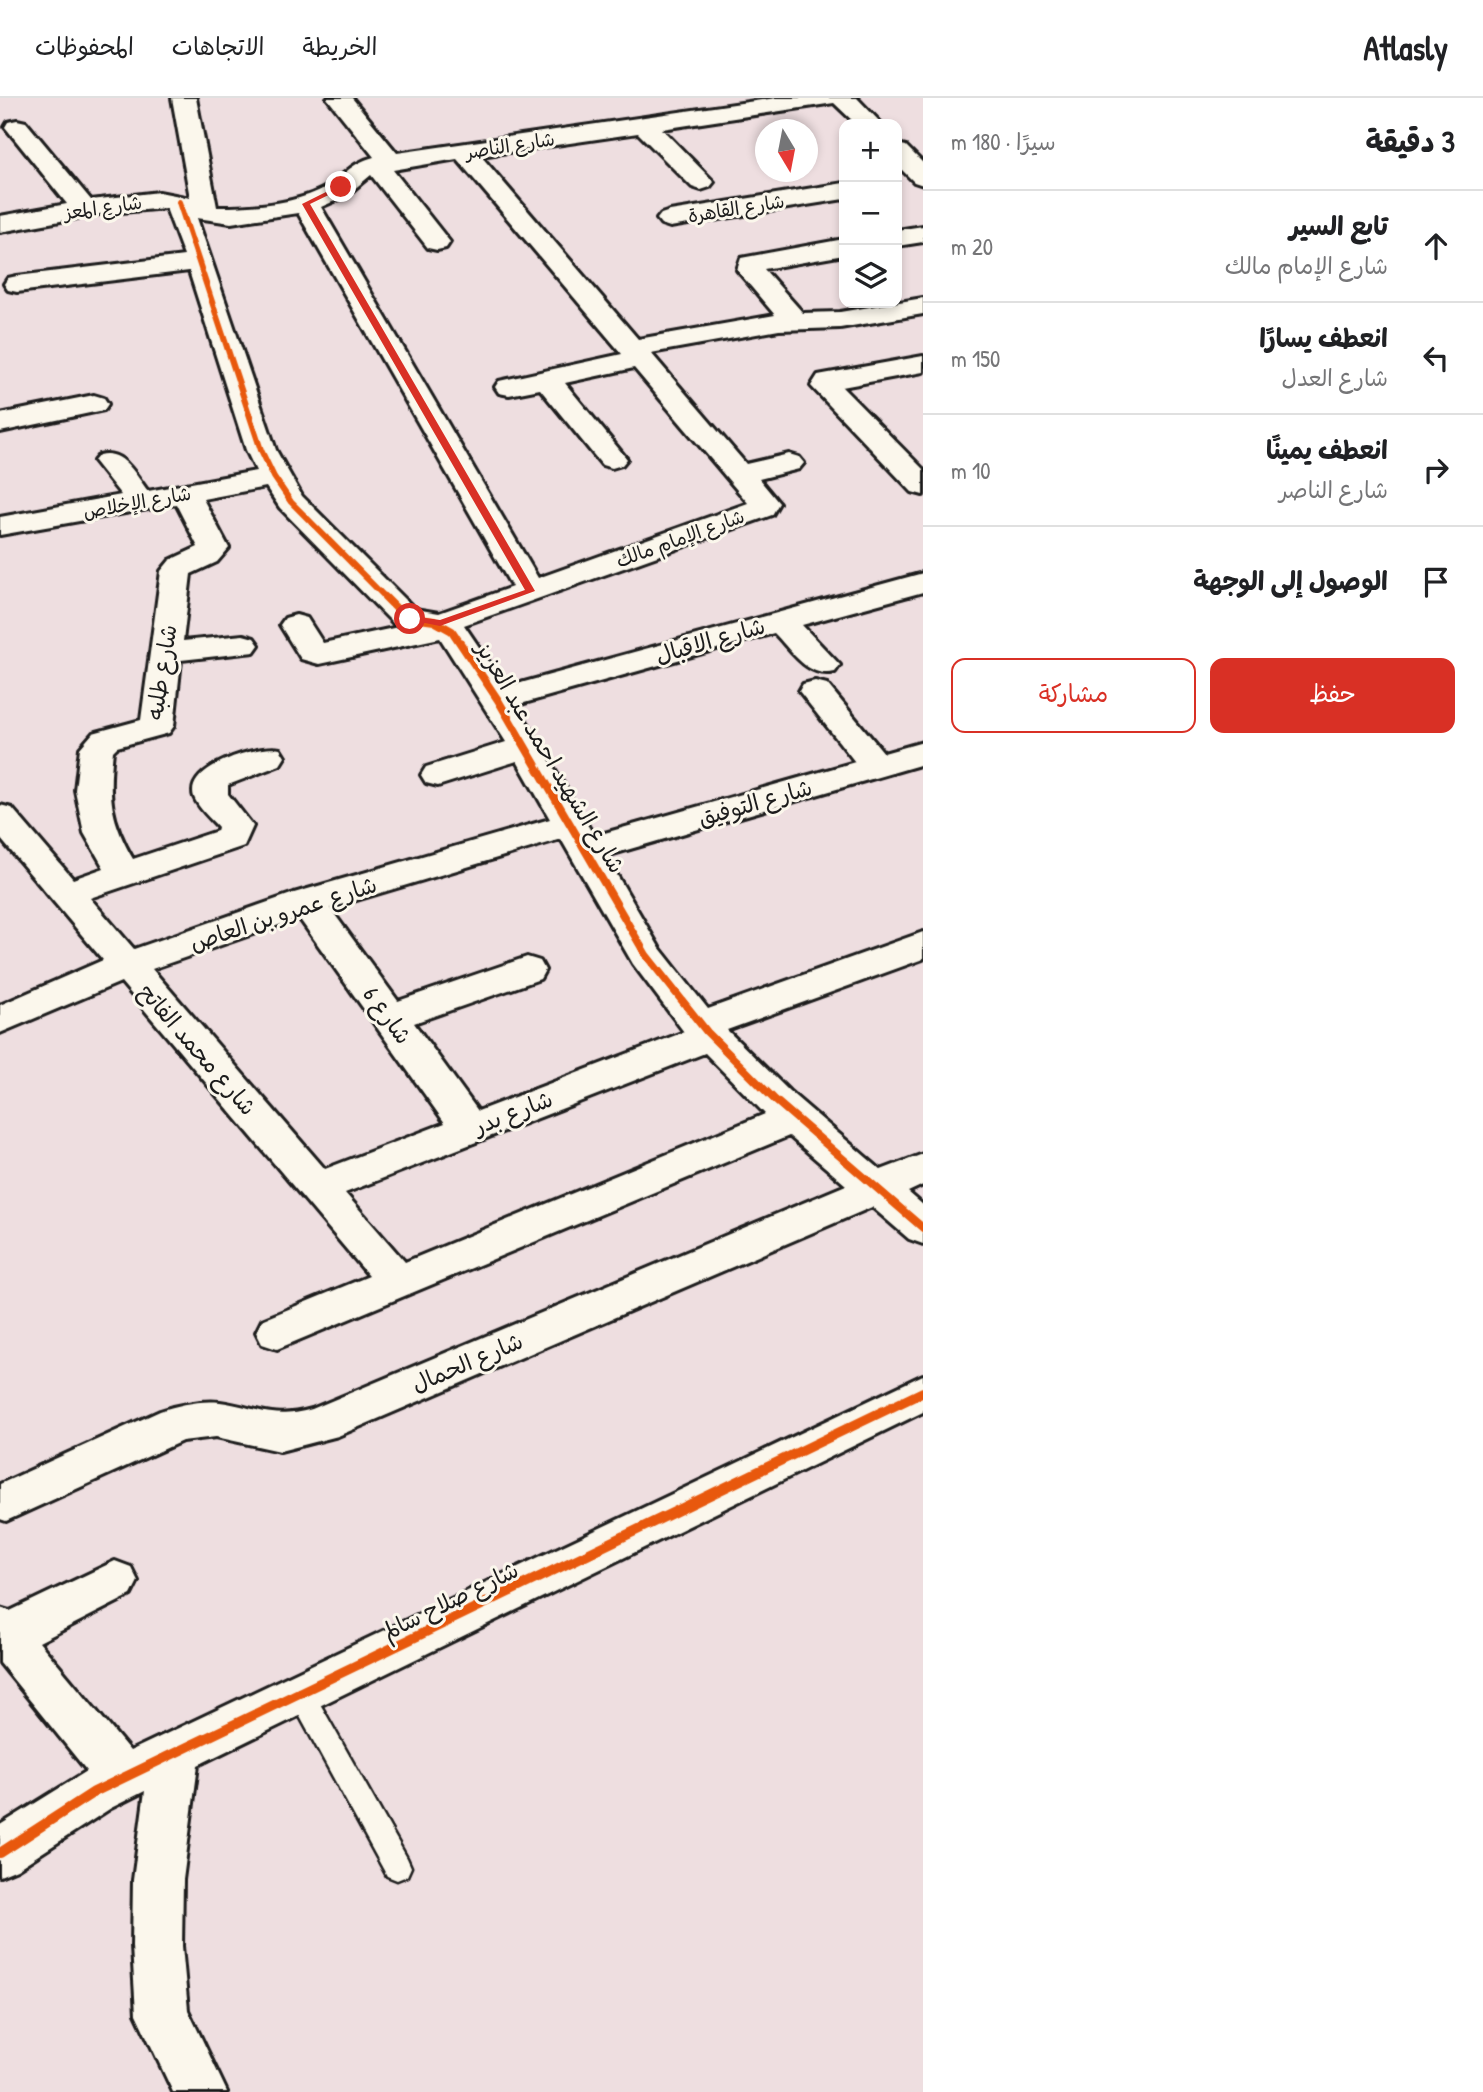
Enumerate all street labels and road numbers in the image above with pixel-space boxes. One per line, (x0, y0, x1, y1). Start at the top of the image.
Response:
street label: شارع الناصر (461, 125, 557, 166)
street label: شارع القاهرة (686, 188, 786, 229)
street label: شارع المعز (60, 189, 144, 227)
street label: شارع الإخلاص (81, 480, 193, 525)
street label: شارع الإمام مالك (612, 503, 748, 575)
street label: شارع الاقبال (652, 610, 769, 671)
street label: شارع طلبه (138, 622, 185, 722)
street label: شارع الشهيد احمد عبد العزيز (467, 634, 633, 879)
street label: شارع التوفيق (694, 771, 816, 834)
street label: شارع عمرو بن العاص (186, 868, 381, 959)
street label: شارع محمد الفاتح (131, 977, 264, 1122)
street label: شارع 6 (356, 980, 419, 1051)
street label: شارع بدر (467, 1083, 557, 1143)
street label: شارع الحمال (407, 1325, 528, 1400)
street label: شارع صلاح سالم (377, 1554, 525, 1649)

